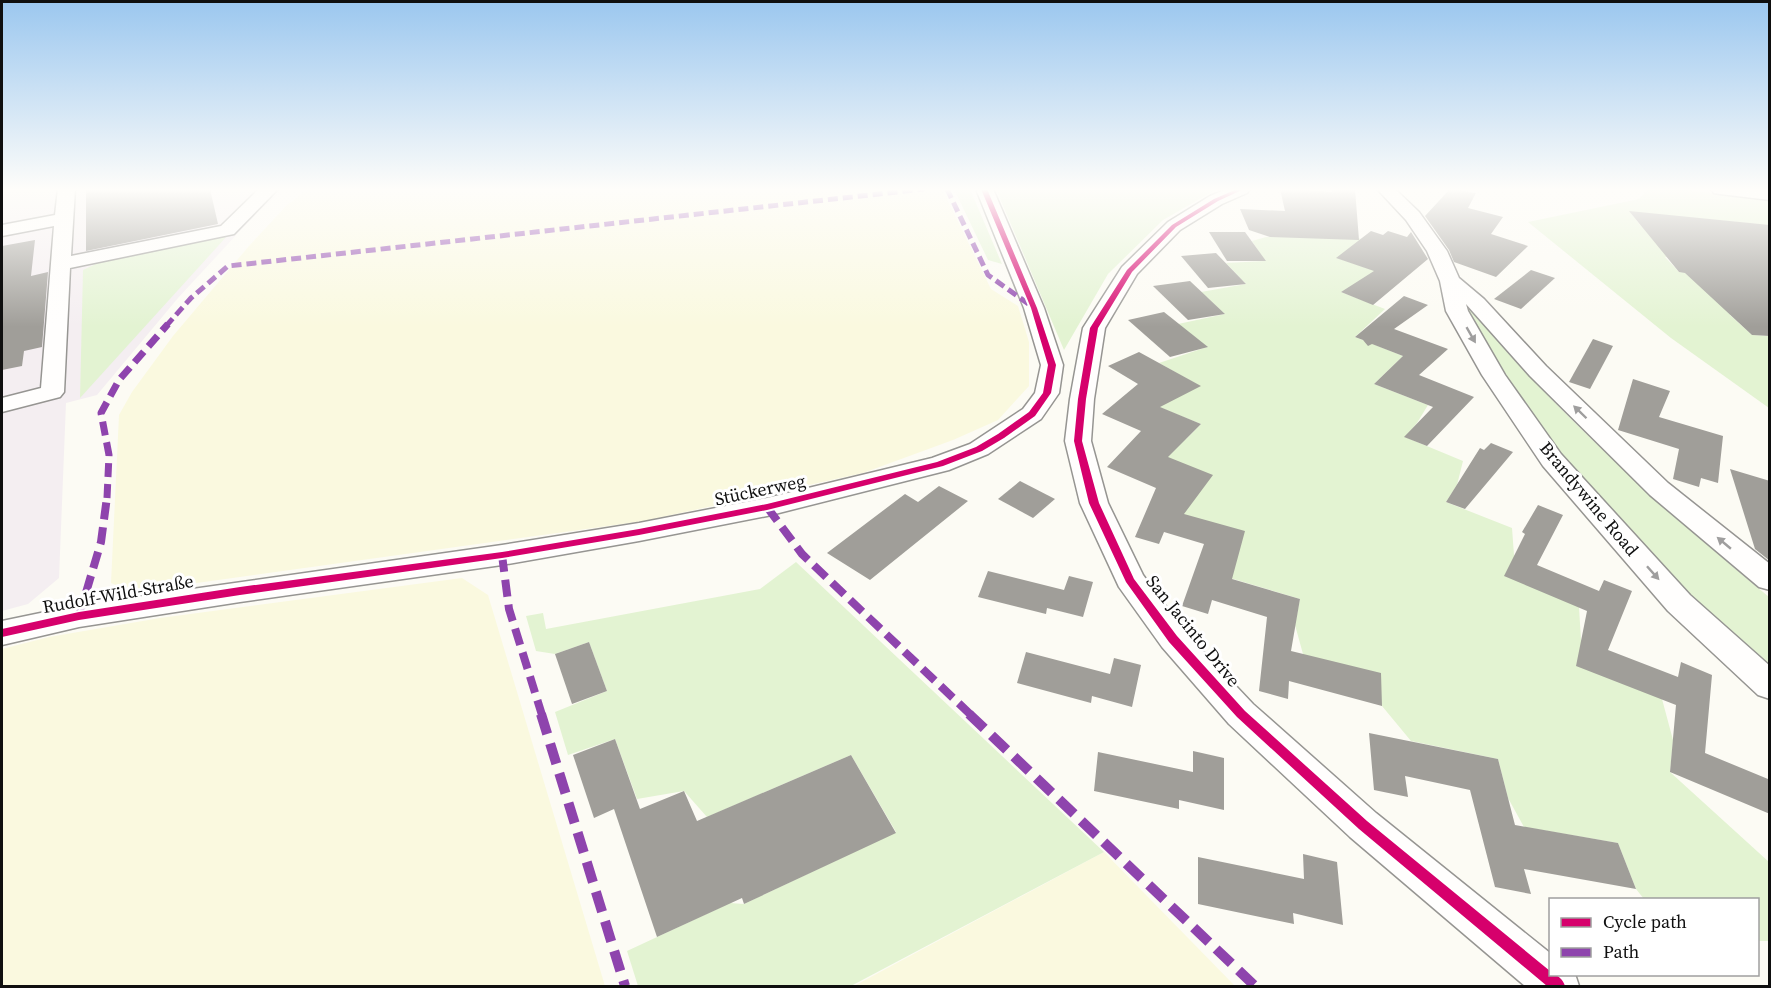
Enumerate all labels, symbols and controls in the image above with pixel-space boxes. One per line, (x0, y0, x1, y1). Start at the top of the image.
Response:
one-way arrow (1466, 327, 1477, 343)
one-way arrow (1573, 405, 1588, 419)
street label: Brandywine Road (1534, 436, 1645, 561)
street label: Stückerweg (712, 468, 808, 511)
one-way arrow (1717, 537, 1732, 550)
one-way arrow (1646, 565, 1659, 580)
street label: Rudolf-Wild-Straße (41, 568, 195, 619)
street label: San Jacinto Drive (1141, 570, 1246, 692)
legend (1549, 898, 1759, 976)
text: Cycle path (1603, 909, 1687, 934)
text: Path (1603, 939, 1640, 964)

